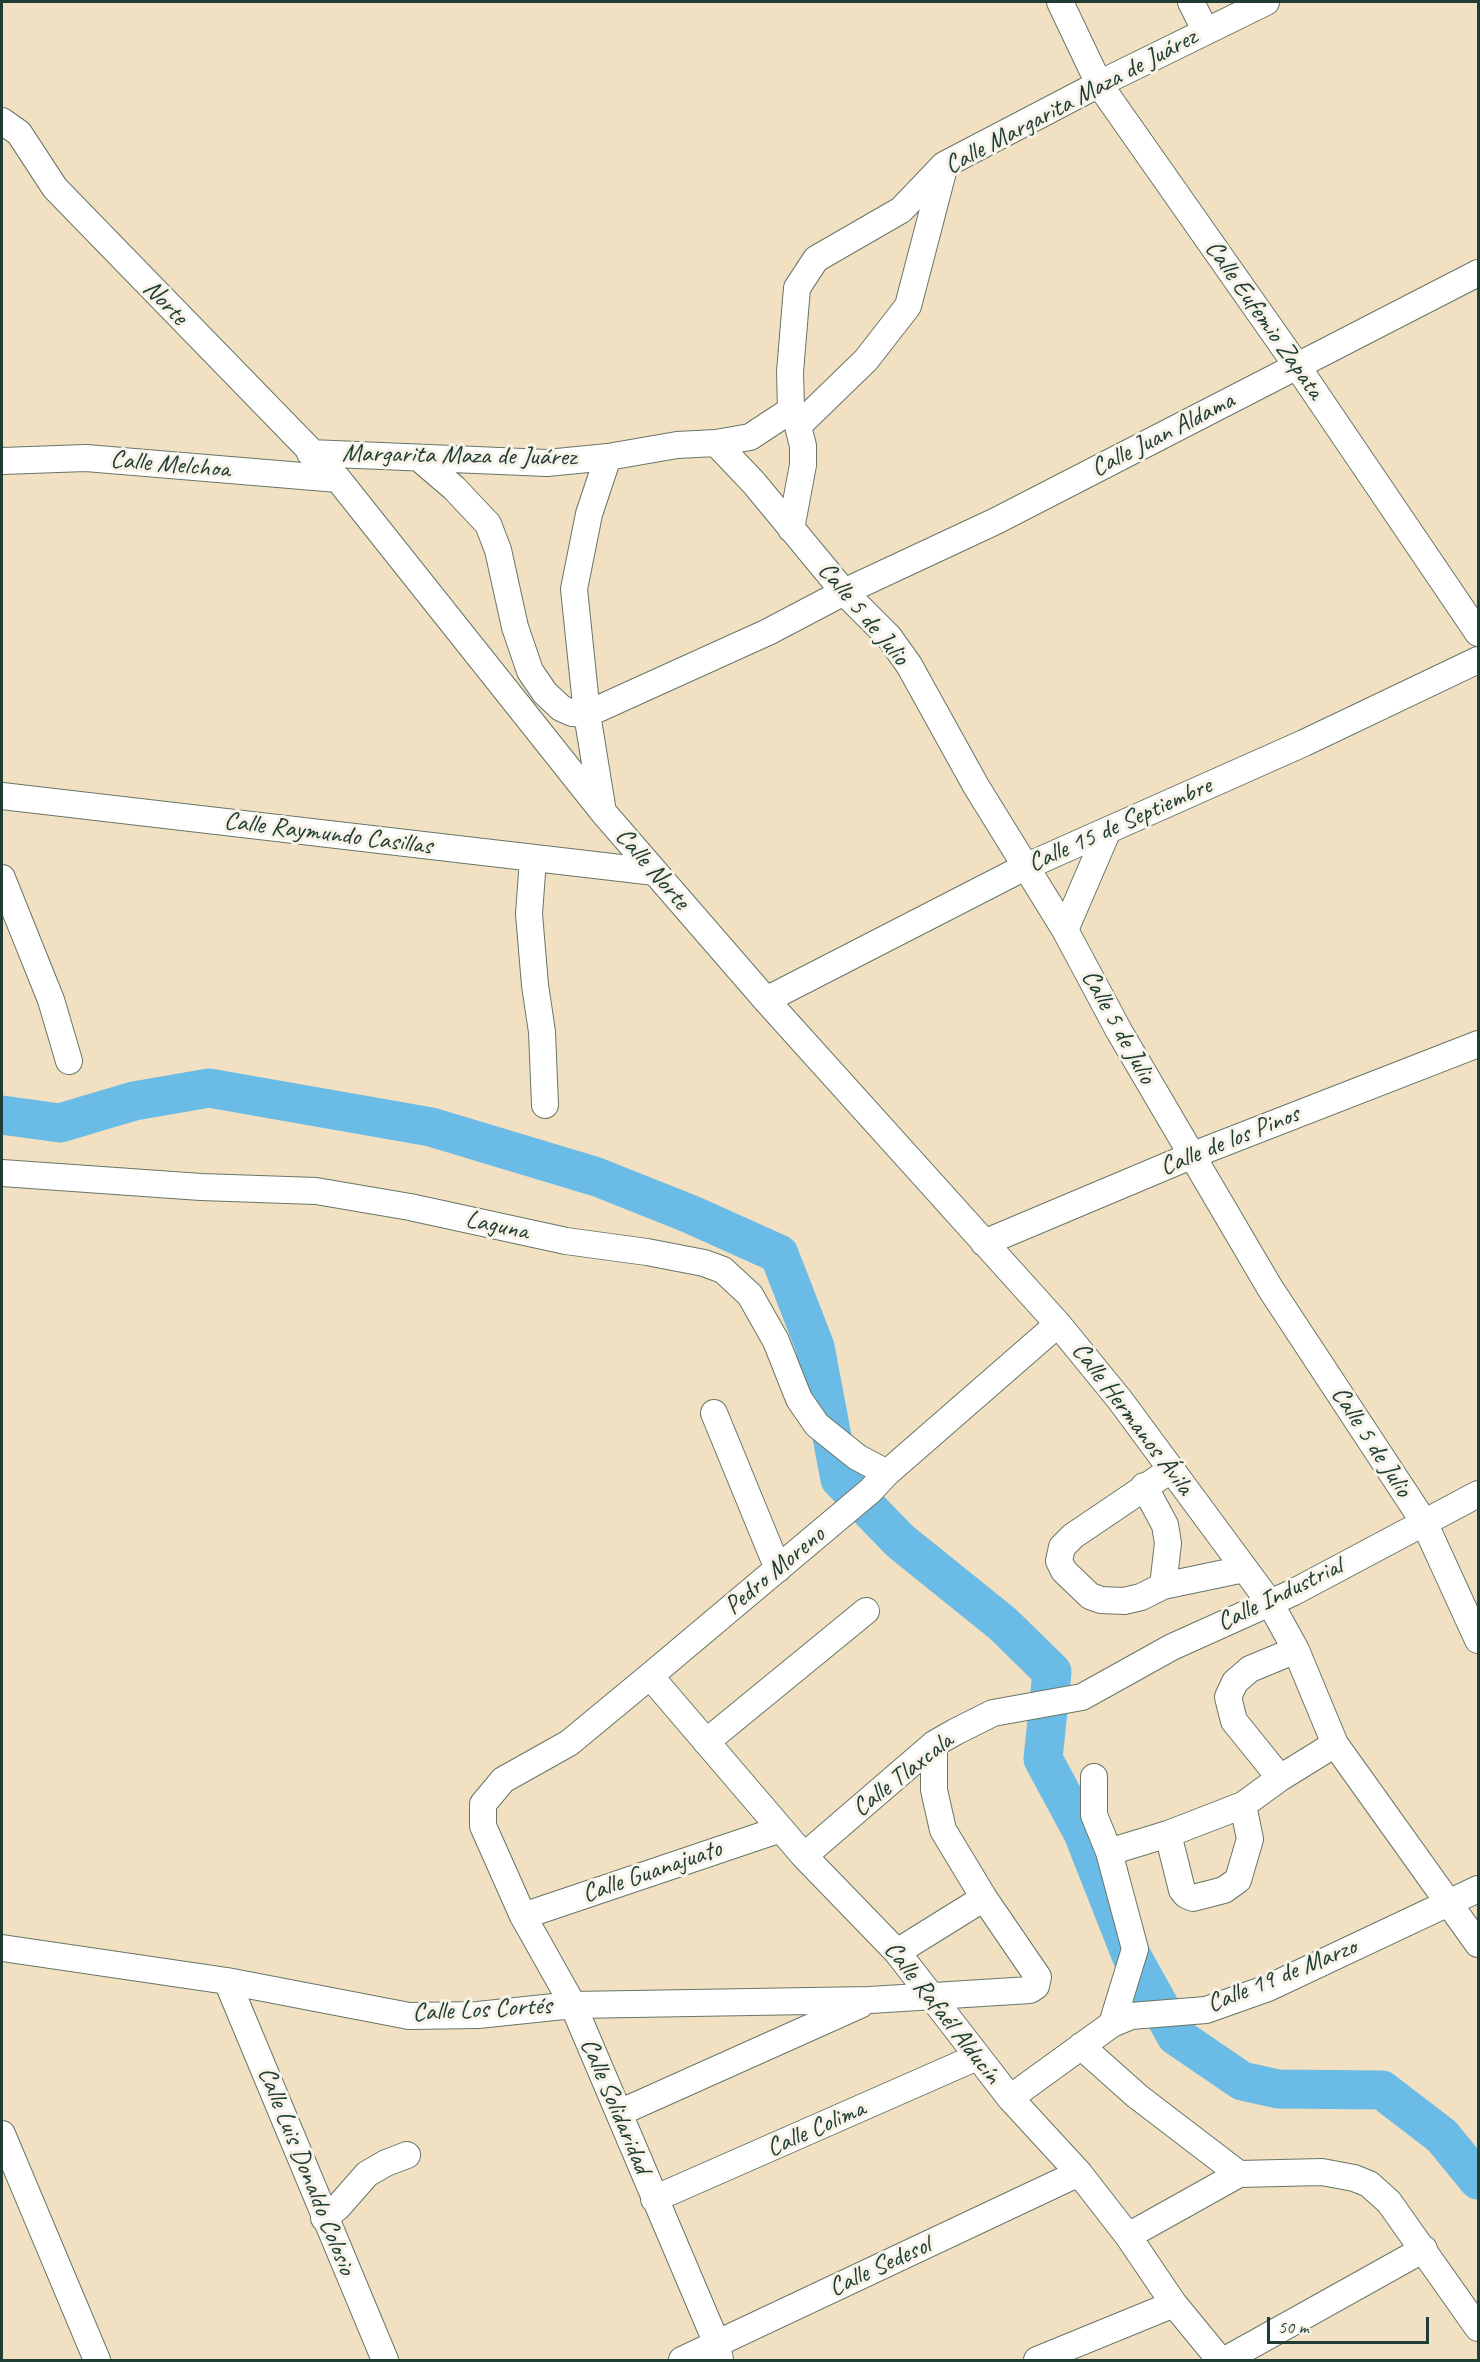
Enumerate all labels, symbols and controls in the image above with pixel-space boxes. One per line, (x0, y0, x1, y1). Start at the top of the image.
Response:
street label: Calle Margarita Maza de Juárez (940, 22, 1202, 182)
street label: Calle Eufemio Zapata (1198, 234, 1330, 406)
street label: Norte (136, 274, 194, 332)
street label: Calle Juan Aldama (1086, 386, 1240, 484)
street label: Margarita Maza de Juárez (342, 438, 576, 474)
street label: Calle Melchoa (109, 444, 231, 486)
street label: Calle 5 de Julio (811, 556, 915, 672)
street label: Calle 15 de Septiembre (1023, 771, 1217, 879)
street label: Calle Raymundo Casillas (222, 806, 434, 862)
street label: Calle Norte (608, 822, 696, 916)
street label: Calle 5 de Julio (1074, 964, 1162, 1090)
street label: Calle de los Pinos (1156, 1099, 1304, 1183)
street label: Laguna (463, 1204, 531, 1248)
street label: Calle Hermanos Ávila (1064, 1336, 1200, 1502)
street label: Calle 5 de Julio (1324, 1381, 1418, 1503)
street label: Pedro Moreno (718, 1520, 832, 1622)
street label: Calle Industrial (1212, 1551, 1348, 1639)
street label: Calle Tlaxcala (846, 1726, 960, 1824)
street label: Calle Guanajuato (578, 1834, 726, 1910)
street label: Calle 19 de Marzo (1203, 1932, 1361, 2020)
street label: Calle Rafaél Alducín (876, 1935, 1008, 2091)
street label: Calle Los Cortés (412, 1991, 552, 2029)
street label: Calle Solidaridad (573, 2034, 657, 2178)
street label: Calle Luis Donaldo Colosio (250, 2062, 362, 2280)
street label: Calle Colima (762, 2094, 870, 2164)
street label: Calle Sedesol (824, 2230, 936, 2304)
scale bar (1270, 2305, 1432, 2343)
text: 50 m (1278, 2316, 1309, 2338)

